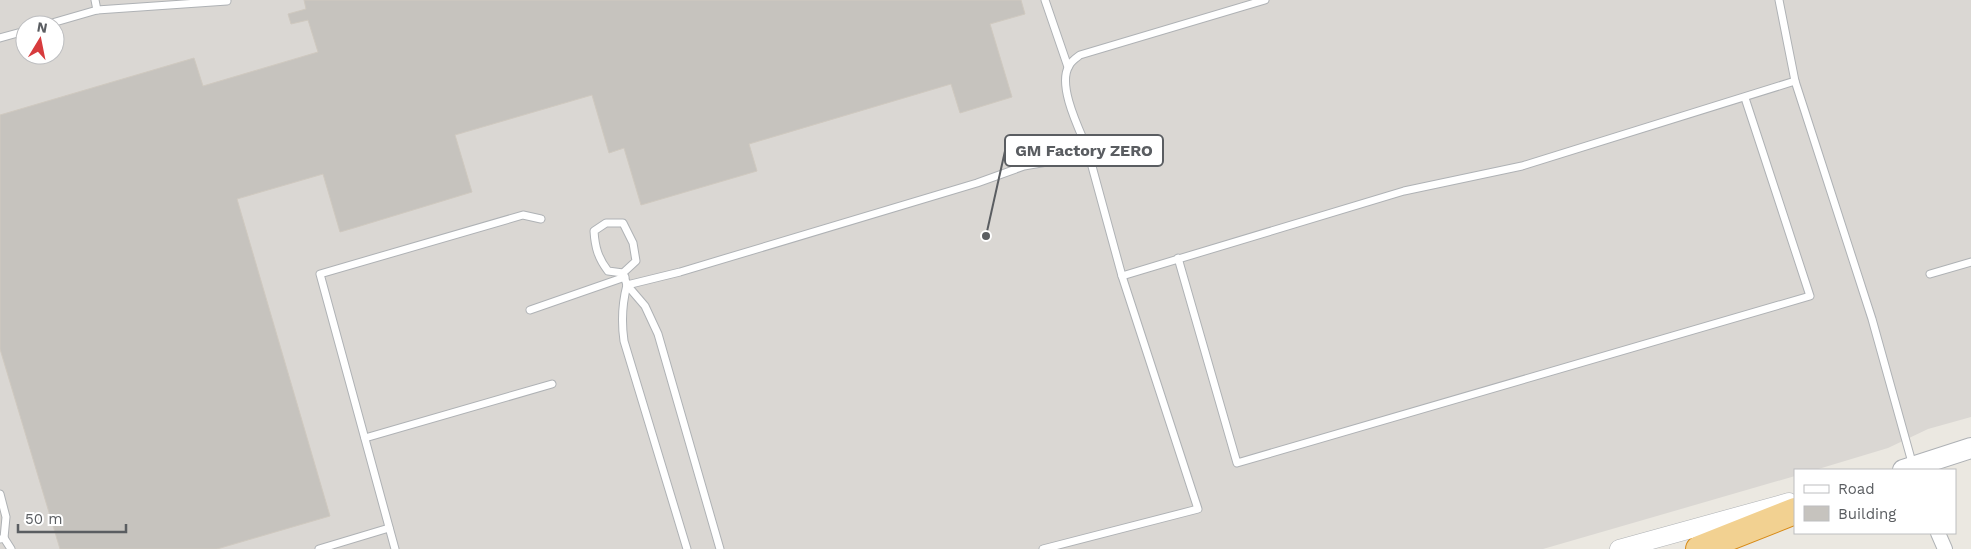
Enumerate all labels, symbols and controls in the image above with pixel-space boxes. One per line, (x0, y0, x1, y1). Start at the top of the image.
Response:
north arrow (15, 15, 65, 65)
text: N (36, 18, 49, 36)
callout: GM Factory ZERO (1005, 135, 1163, 166)
text: GM Factory ZERO (1015, 141, 1153, 160)
legend (1794, 469, 1956, 534)
text: Road (1838, 480, 1875, 498)
scale bar (18, 502, 125, 534)
text: Building (1838, 505, 1896, 523)
text: 50 m (25, 510, 62, 528)

